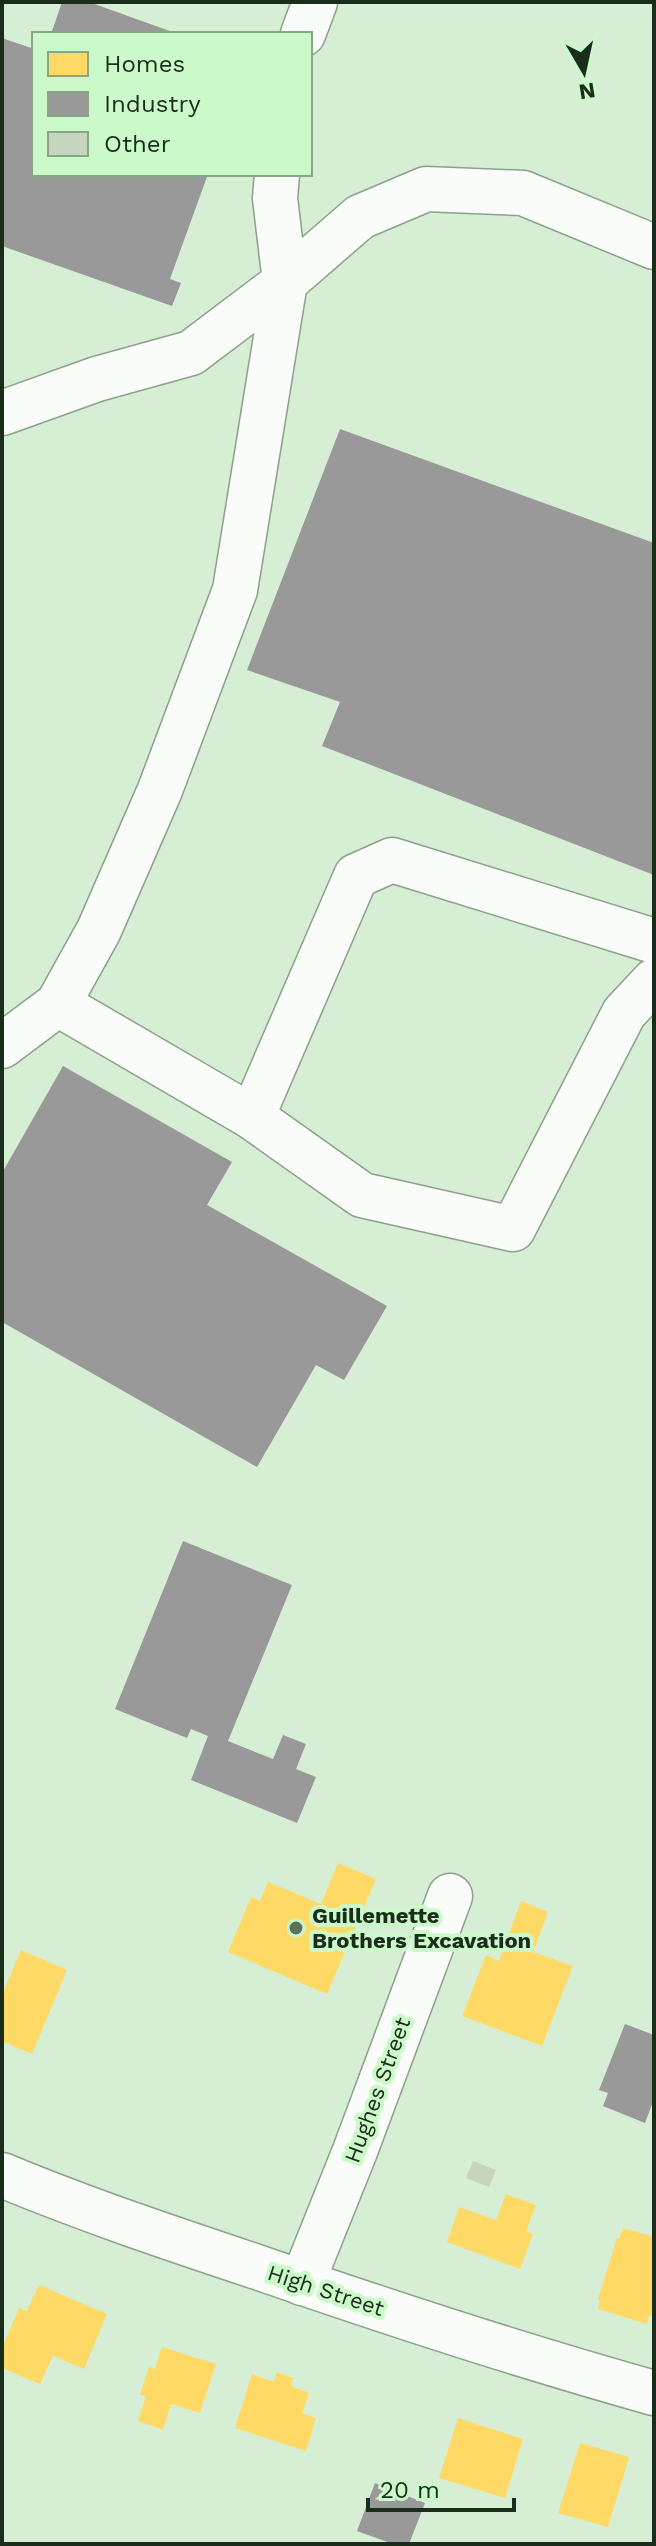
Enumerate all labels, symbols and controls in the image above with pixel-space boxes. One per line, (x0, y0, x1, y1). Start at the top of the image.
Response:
legend (32, 32, 312, 176)
north arrow (544, 32, 624, 112)
text: Homes (104, 50, 185, 78)
text: N (577, 78, 597, 105)
text: Industry (104, 90, 201, 118)
text: Other (104, 130, 171, 158)
place label: Guillemette Brothers Excavation (312, 1903, 531, 1953)
marker: Guillemette Brothers Excavation (287, 1919, 305, 1937)
street label: Hughes Street (340, 2014, 415, 2166)
street label: High Street (264, 2260, 387, 2321)
scale bar (368, 2462, 514, 2512)
text: 20 m (380, 2476, 440, 2504)

